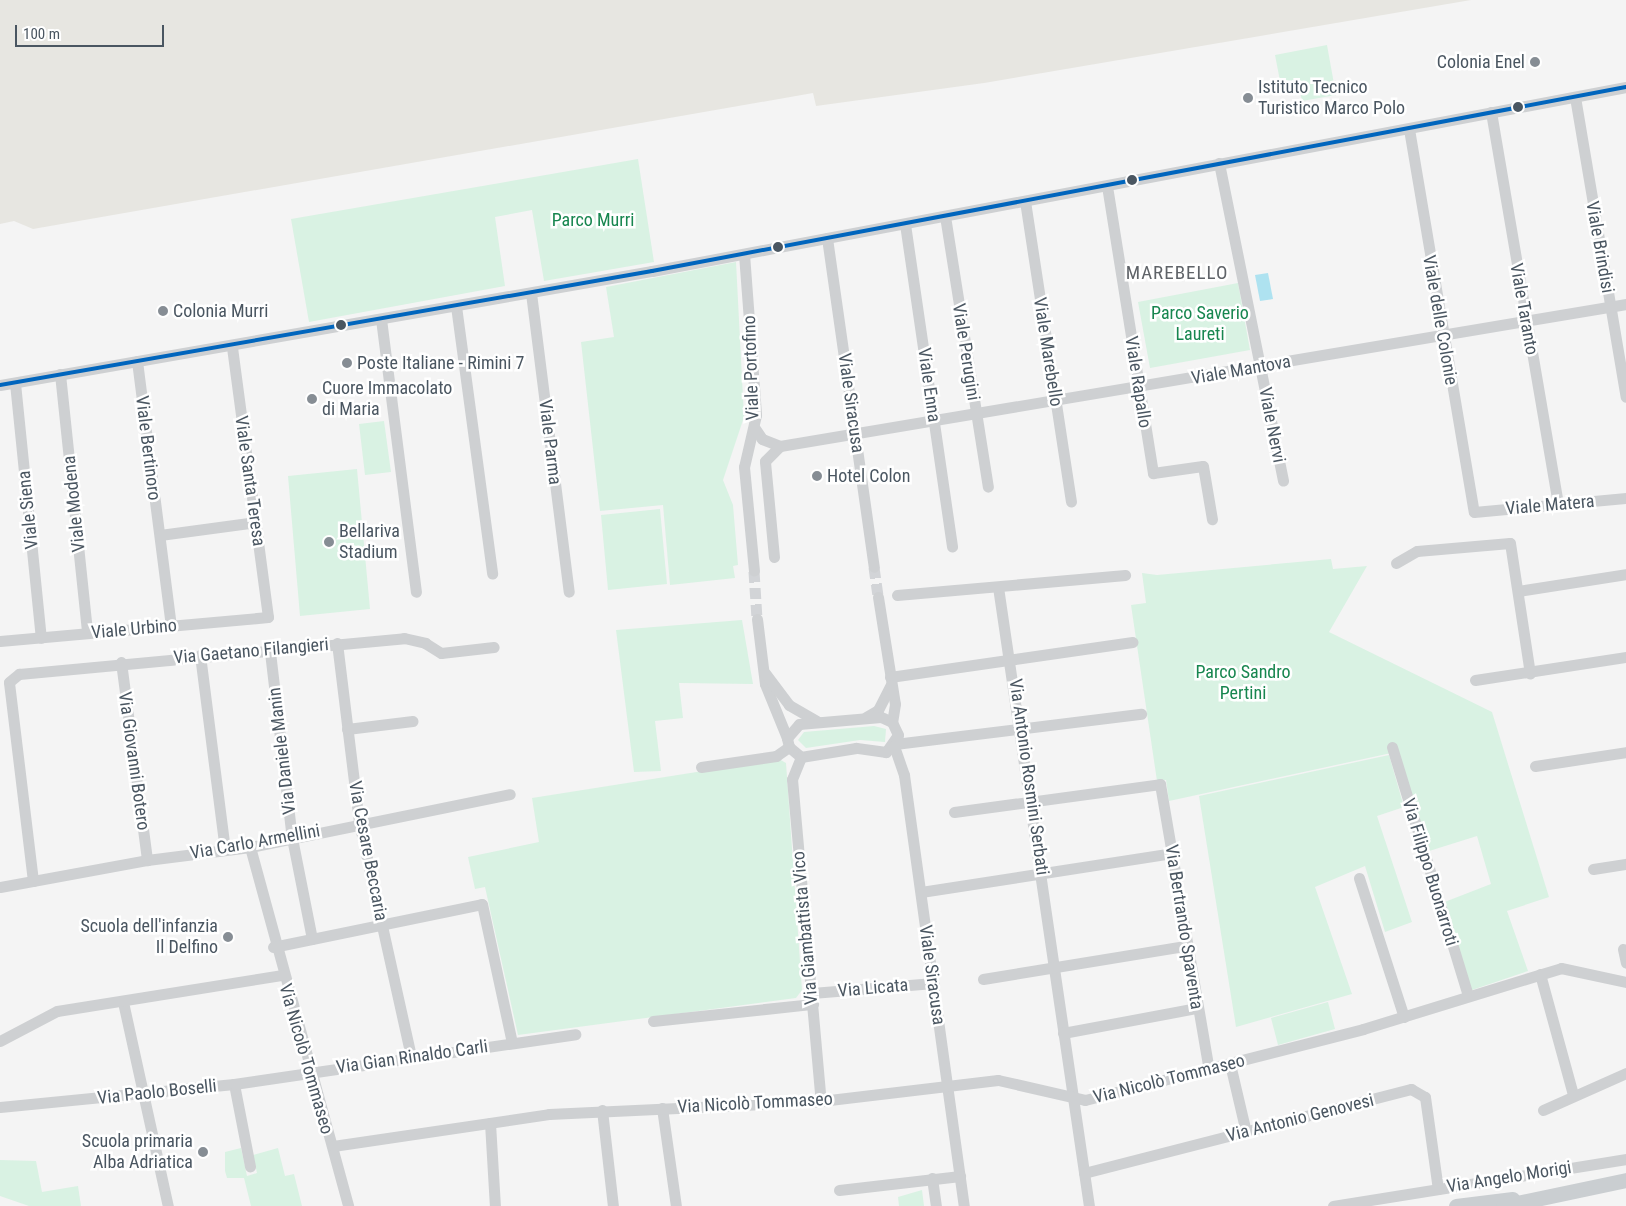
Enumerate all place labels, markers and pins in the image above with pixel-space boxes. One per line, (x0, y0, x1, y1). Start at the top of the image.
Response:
place label: Colonia Enel (1437, 51, 1525, 73)
marker: Colonia Enel (1529, 56, 1541, 68)
place label: Istituto Tecnico Turistico Marco Polo (1258, 77, 1405, 120)
marker: Istituto Tecnico Turistico Marco Polo (1242, 92, 1254, 104)
unlabelled marker (1513, 102, 1523, 112)
unlabelled marker (1127, 175, 1137, 185)
unlabelled marker (773, 242, 783, 252)
place label: Colonia Murri (173, 300, 268, 322)
marker: Colonia Murri (157, 305, 169, 317)
unlabelled marker (336, 320, 346, 330)
place label: Poste Italiane - Rimini 7 (357, 352, 524, 374)
marker: Poste Italiane - Rimini 7 (341, 357, 353, 369)
place label: Cuore Immacolato di Maria (322, 378, 452, 420)
marker: Cuore Immacolato di Maria (306, 393, 318, 405)
place label: Hotel Colon (827, 465, 910, 487)
marker: Hotel Colon (811, 470, 823, 482)
place label: Bellariva Stadium (339, 521, 400, 564)
marker: Bellariva Stadium (323, 536, 335, 548)
place label: Scuola dell'infanzia Il Delfino (80, 916, 218, 959)
marker: Scuola dell'infanzia Il Delfino (222, 931, 234, 943)
place label: Scuola primaria Alba Adriatica (82, 1131, 193, 1174)
marker: Scuola primaria Alba Adriatica (197, 1146, 209, 1158)

